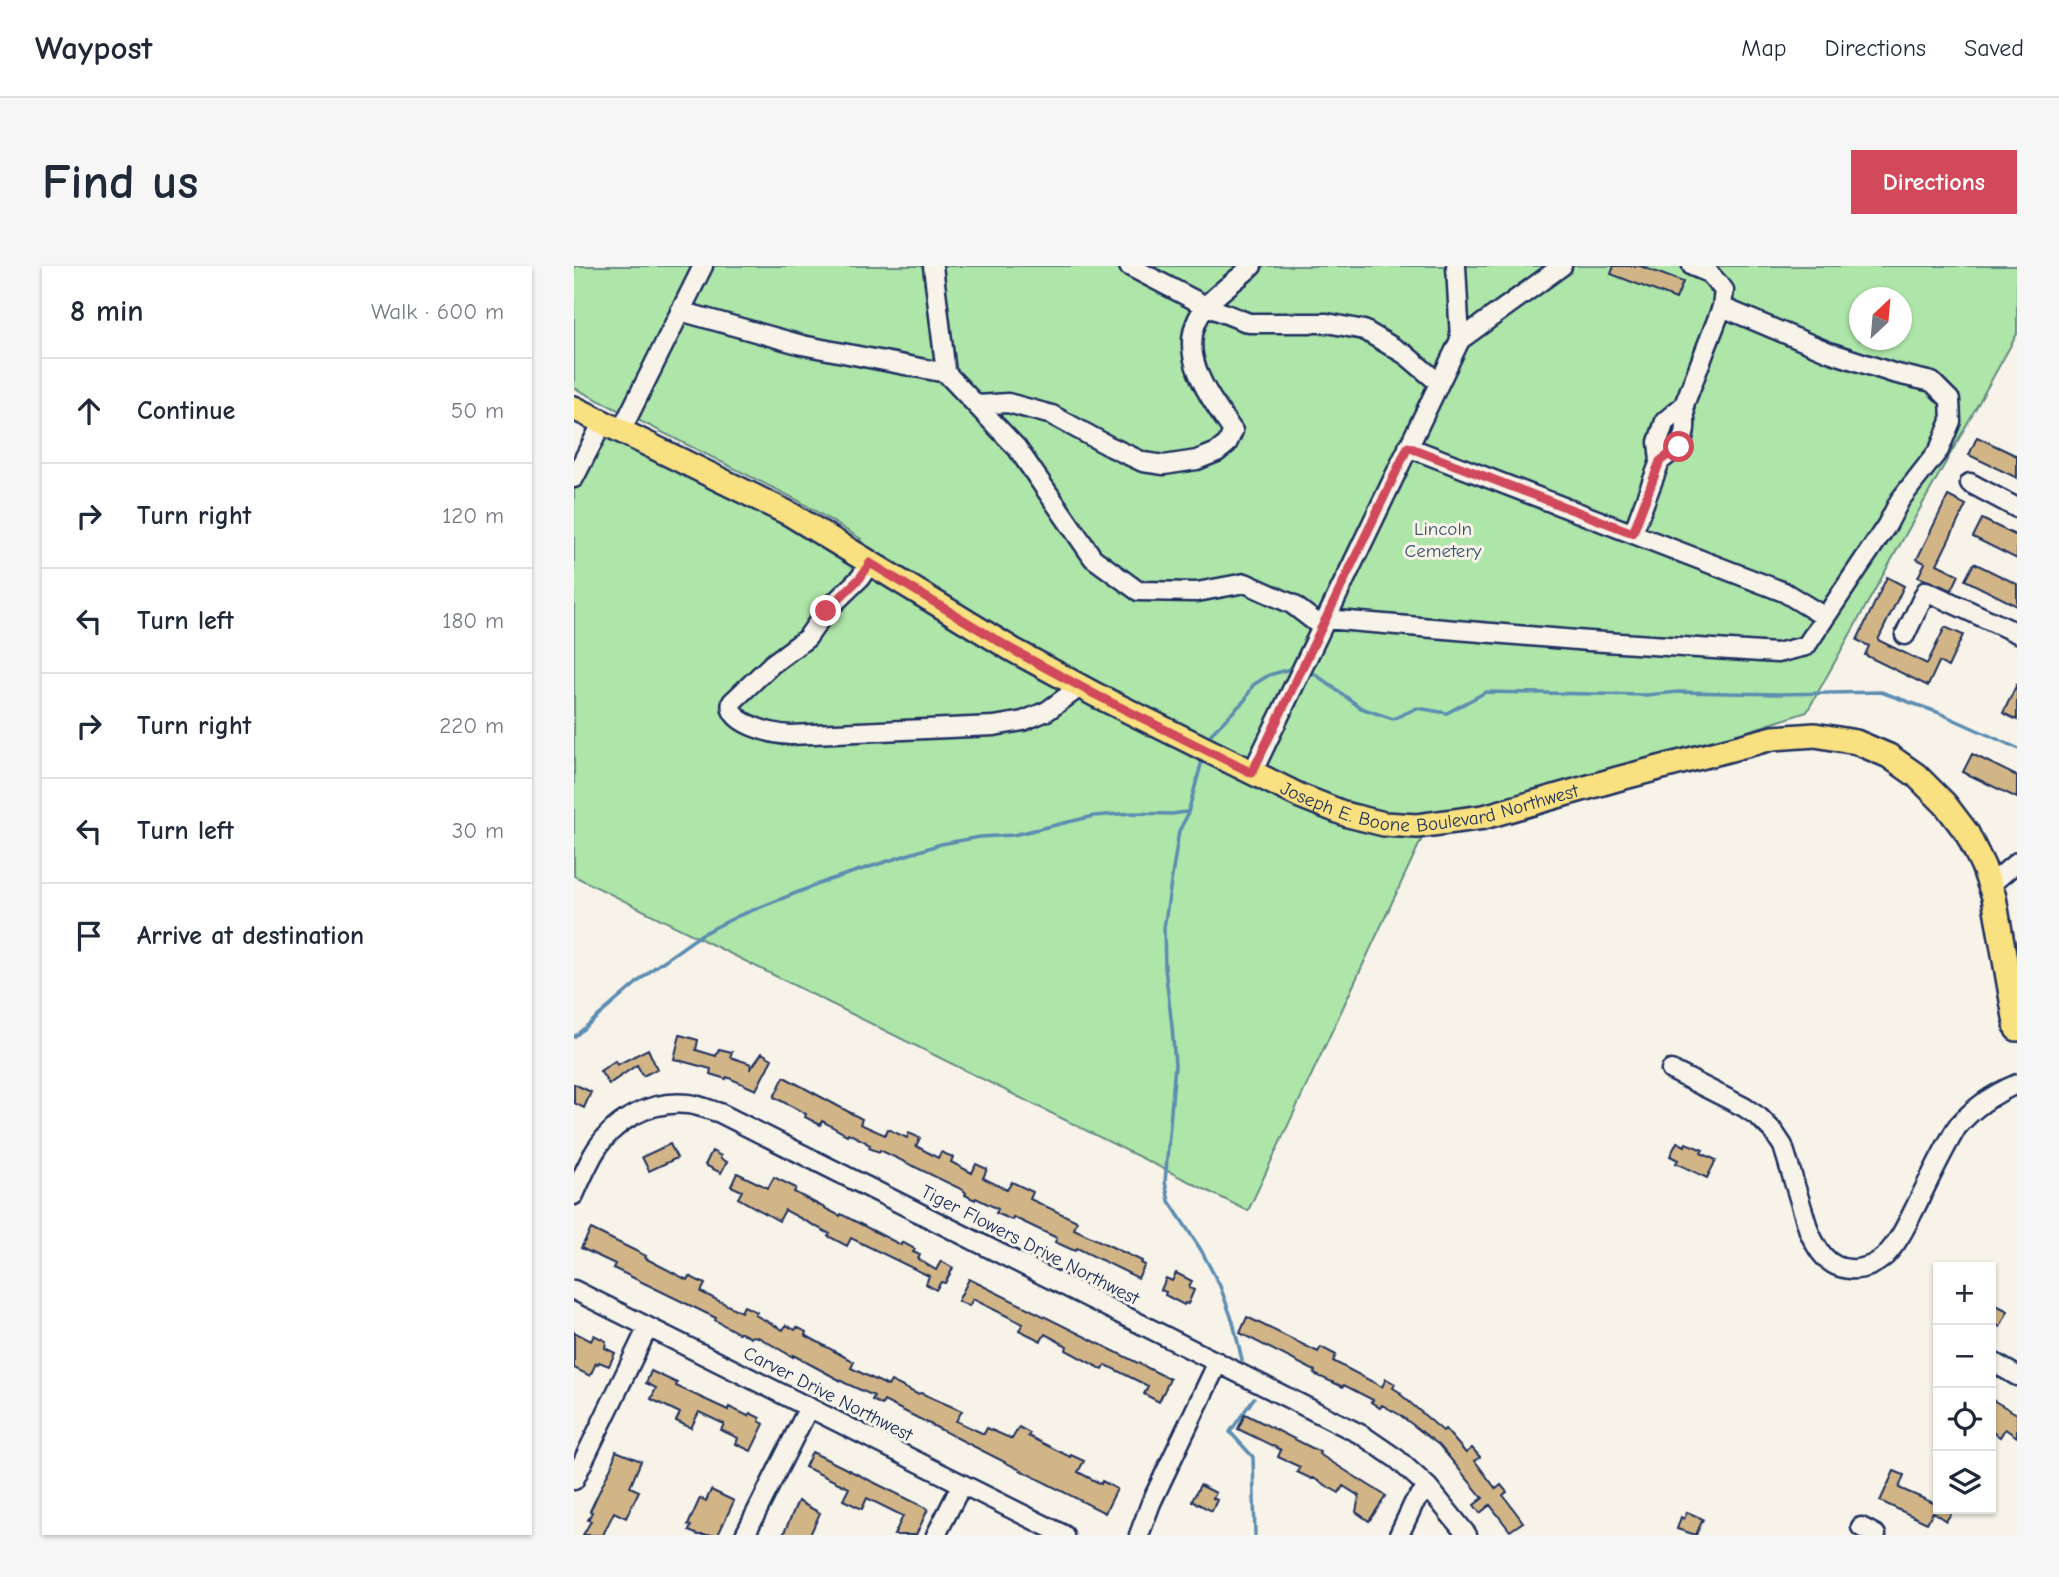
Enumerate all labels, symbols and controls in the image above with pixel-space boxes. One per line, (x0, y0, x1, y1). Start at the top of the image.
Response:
text: Waypost (35, 29, 152, 67)
text: Map (1741, 34, 1787, 62)
text: Directions (1825, 34, 1926, 62)
text: Saved (1964, 34, 2024, 62)
button: Directions (1851, 150, 2017, 214)
text: Find us (42, 154, 198, 210)
north arrow (1849, 287, 1912, 350)
text: 8 min (70, 294, 144, 329)
text: Walk · 600 m (371, 298, 504, 325)
icon: ahead (70, 392, 108, 430)
text: Continue (137, 396, 235, 426)
text: 50 m (451, 397, 504, 424)
route start (1663, 431, 1694, 462)
icon: right (70, 497, 108, 535)
text: Turn right (137, 501, 251, 531)
text: 120 m (442, 502, 504, 529)
park label: Lincoln Cemetery (1405, 518, 1482, 562)
route end (810, 595, 841, 626)
icon: left (70, 602, 108, 640)
text: Turn left (137, 606, 234, 636)
text: 180 m (442, 607, 504, 634)
icon: right (70, 707, 108, 745)
text: Turn right (137, 711, 251, 741)
text: 220 m (439, 712, 504, 739)
street label: Joseph E. Boone Boulevard Northwest (1276, 771, 1584, 799)
text: Joseph E. Boone Boulevard Northwest (1277, 777, 1581, 837)
icon: left (70, 812, 108, 850)
text: Turn left (137, 816, 234, 846)
text: 30 m (452, 817, 504, 844)
icon: arrive (70, 917, 108, 955)
text: Arrive at destination (137, 921, 364, 951)
street label: Tiger Flowers Drive Northwest (917, 1180, 1143, 1310)
map controls (1933, 1262, 1996, 1514)
button: + (1933, 1262, 1996, 1325)
button: − (1933, 1325, 1996, 1388)
street label: Carver Drive Northwest (740, 1342, 917, 1446)
button: locate (1933, 1388, 1996, 1451)
button: layers (1933, 1451, 1996, 1514)

